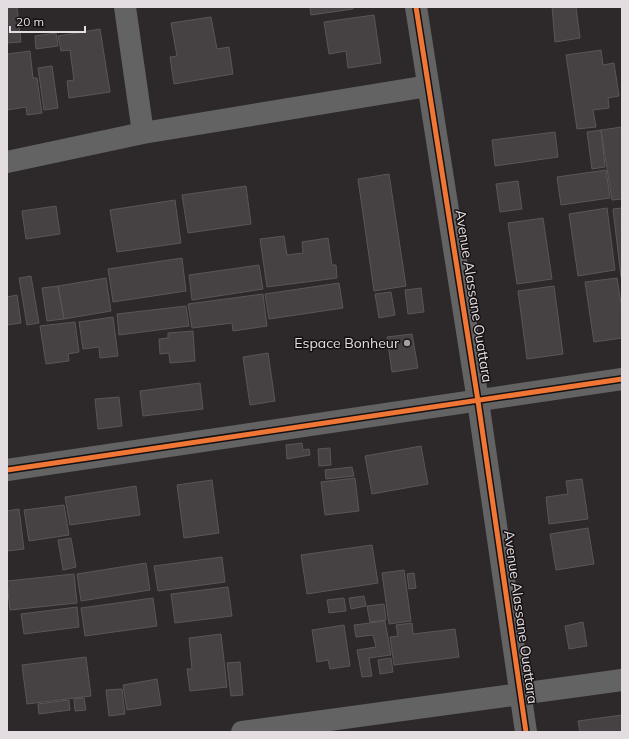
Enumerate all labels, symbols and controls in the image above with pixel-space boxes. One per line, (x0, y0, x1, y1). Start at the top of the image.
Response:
scale bar (10, 8, 85, 34)
text: 20 m (16, 14, 44, 29)
street label: Avenue Alassane Ouattara (451, 208, 497, 384)
place label: Espace Bonheur (294, 334, 400, 352)
marker: Espace Bonheur (402, 338, 412, 348)
street label: Avenue Alassane Ouattara (500, 529, 542, 705)

